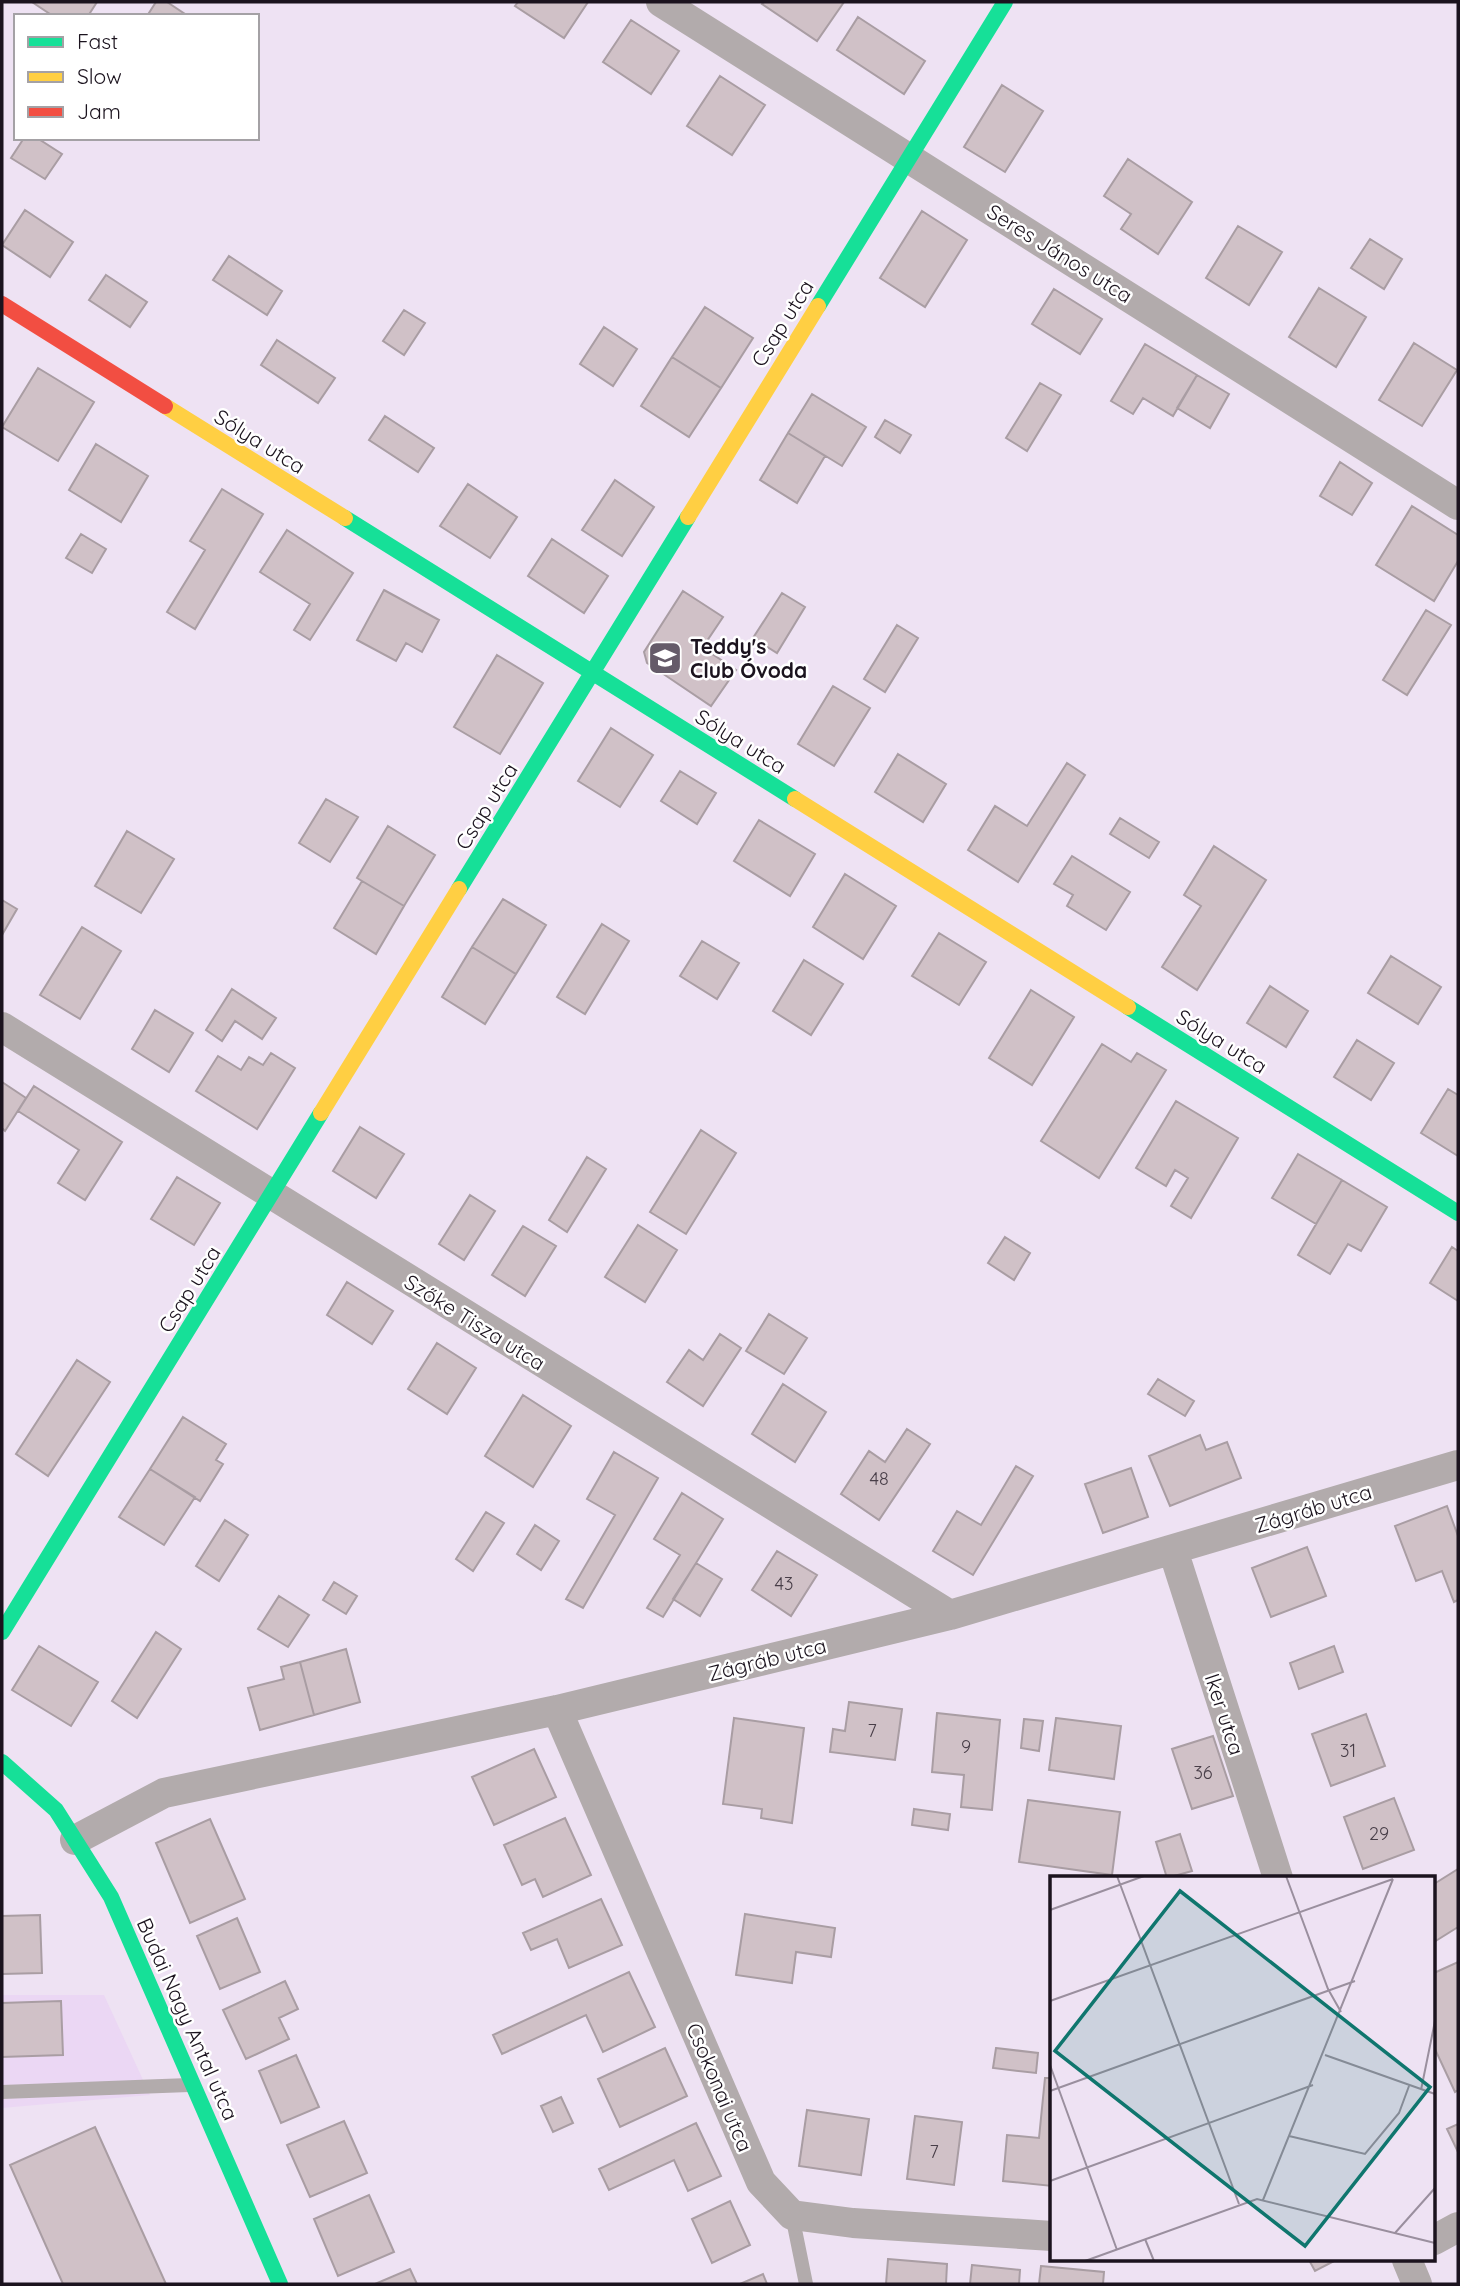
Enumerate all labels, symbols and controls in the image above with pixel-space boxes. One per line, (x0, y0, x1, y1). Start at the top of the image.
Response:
legend (14, 14, 259, 140)
text: Fast (77, 28, 118, 54)
text: Slow (77, 63, 122, 89)
text: Jam (77, 98, 121, 124)
street label: Seres János utca (983, 198, 1137, 308)
street label: Csap utca (745, 275, 819, 371)
street label: Sólya utca (210, 403, 310, 479)
place label: Teddy's Club Óvoda (690, 633, 807, 683)
school or university icon: Teddy's Club Óvoda (646, 639, 684, 677)
street label: Sólya utca (691, 703, 791, 779)
street label: Csap utca (449, 758, 523, 854)
street label: Sólya utca (1172, 1003, 1272, 1079)
street label: Csap utca (152, 1241, 226, 1337)
street label: Szőke Tisza utca (400, 1268, 550, 1376)
house number: 48 (869, 1467, 889, 1490)
street label: Zágráb utca (1251, 1478, 1375, 1538)
house number: 43 (775, 1572, 793, 1595)
street label: Zágráb utca (705, 1632, 829, 1686)
street label: Iker utca (1200, 1670, 1250, 1758)
house number: 7 (867, 1719, 877, 1742)
house number: 9 (961, 1735, 971, 1758)
house number: 31 (1340, 1739, 1356, 1762)
house number: 36 (1193, 1761, 1213, 1784)
house number: 29 (1369, 1822, 1389, 1845)
inset map (1050, 1876, 1436, 2262)
street label: Budai Nagy Antal utca (132, 1914, 244, 2124)
street label: Csokonai utca (681, 2019, 759, 2155)
house number: 7 (929, 2140, 939, 2163)

